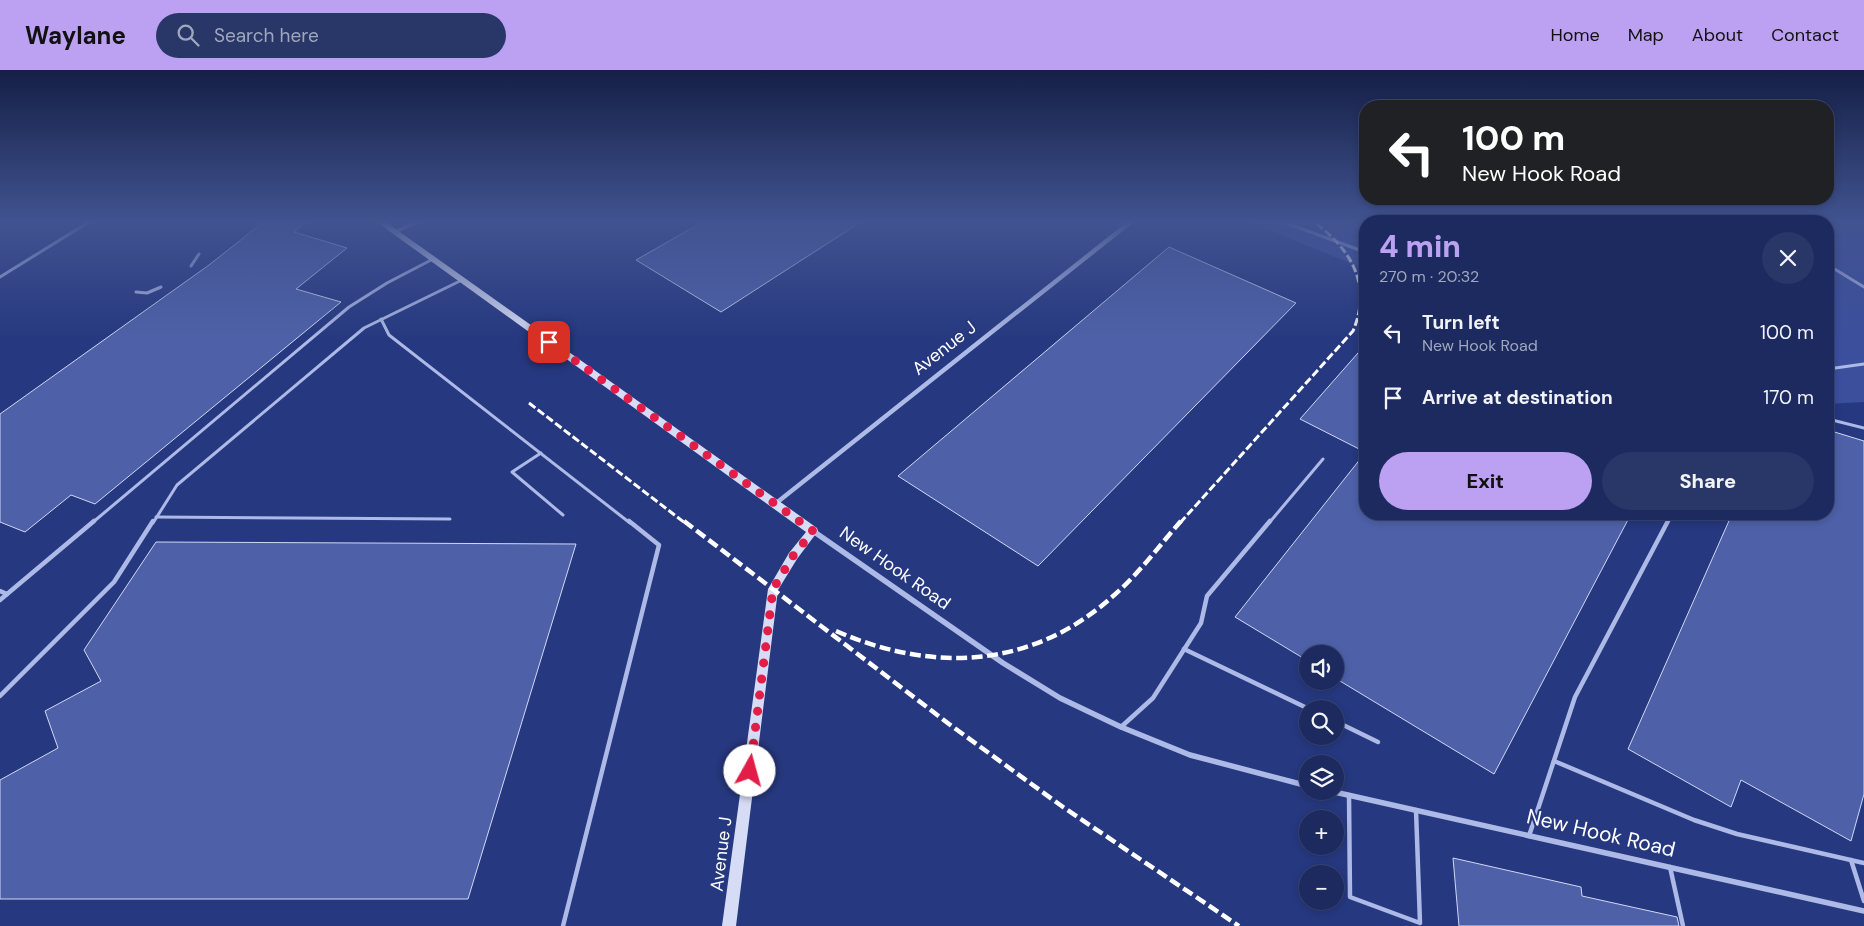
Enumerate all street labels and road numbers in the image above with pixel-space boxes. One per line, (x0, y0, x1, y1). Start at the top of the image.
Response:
street label: Avenue J (907, 315, 981, 381)
street label: New Hook Road (835, 521, 955, 615)
street label: New Hook Road (1524, 802, 1678, 864)
street label: Avenue J (705, 815, 737, 893)

